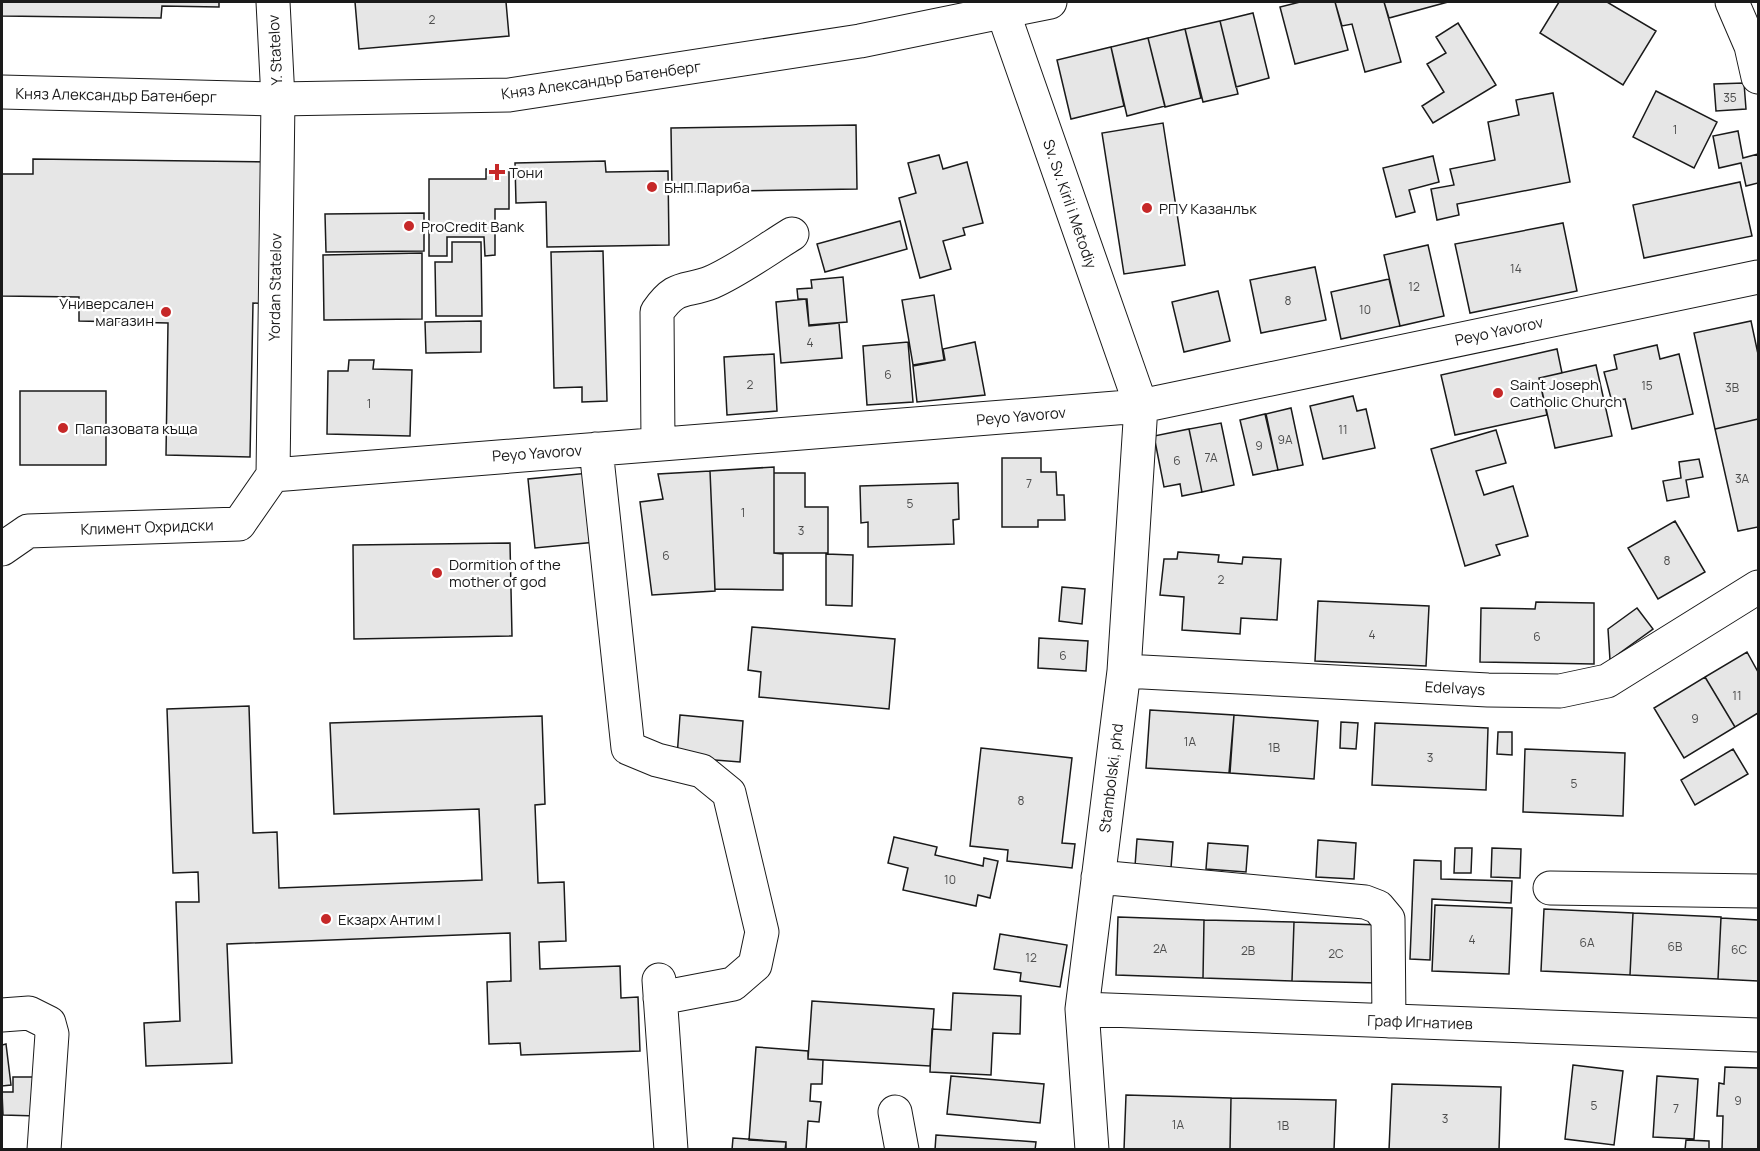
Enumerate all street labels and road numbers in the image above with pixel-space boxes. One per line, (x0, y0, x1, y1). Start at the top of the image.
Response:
street label: Y. Statelov (263, 14, 287, 86)
street label: Княз Александър Батенберг (500, 56, 702, 104)
street label: Княз Александър Батенберг (15, 83, 217, 107)
street label: Sv. Sv. Kiril i Metodiy (1038, 137, 1102, 272)
street label: Yordan Statelov (264, 232, 286, 341)
street label: Peyo Yavorov (1453, 311, 1546, 351)
street label: Peyo Yavorov (975, 402, 1067, 430)
street label: Peyo Yavorov (491, 439, 583, 467)
street label: Климент Охридски (80, 514, 214, 540)
street label: Edelvays (1424, 676, 1486, 700)
street label: Stambolski, phd (1094, 722, 1128, 834)
street label: Граф Игнатиев (1367, 1010, 1473, 1034)

